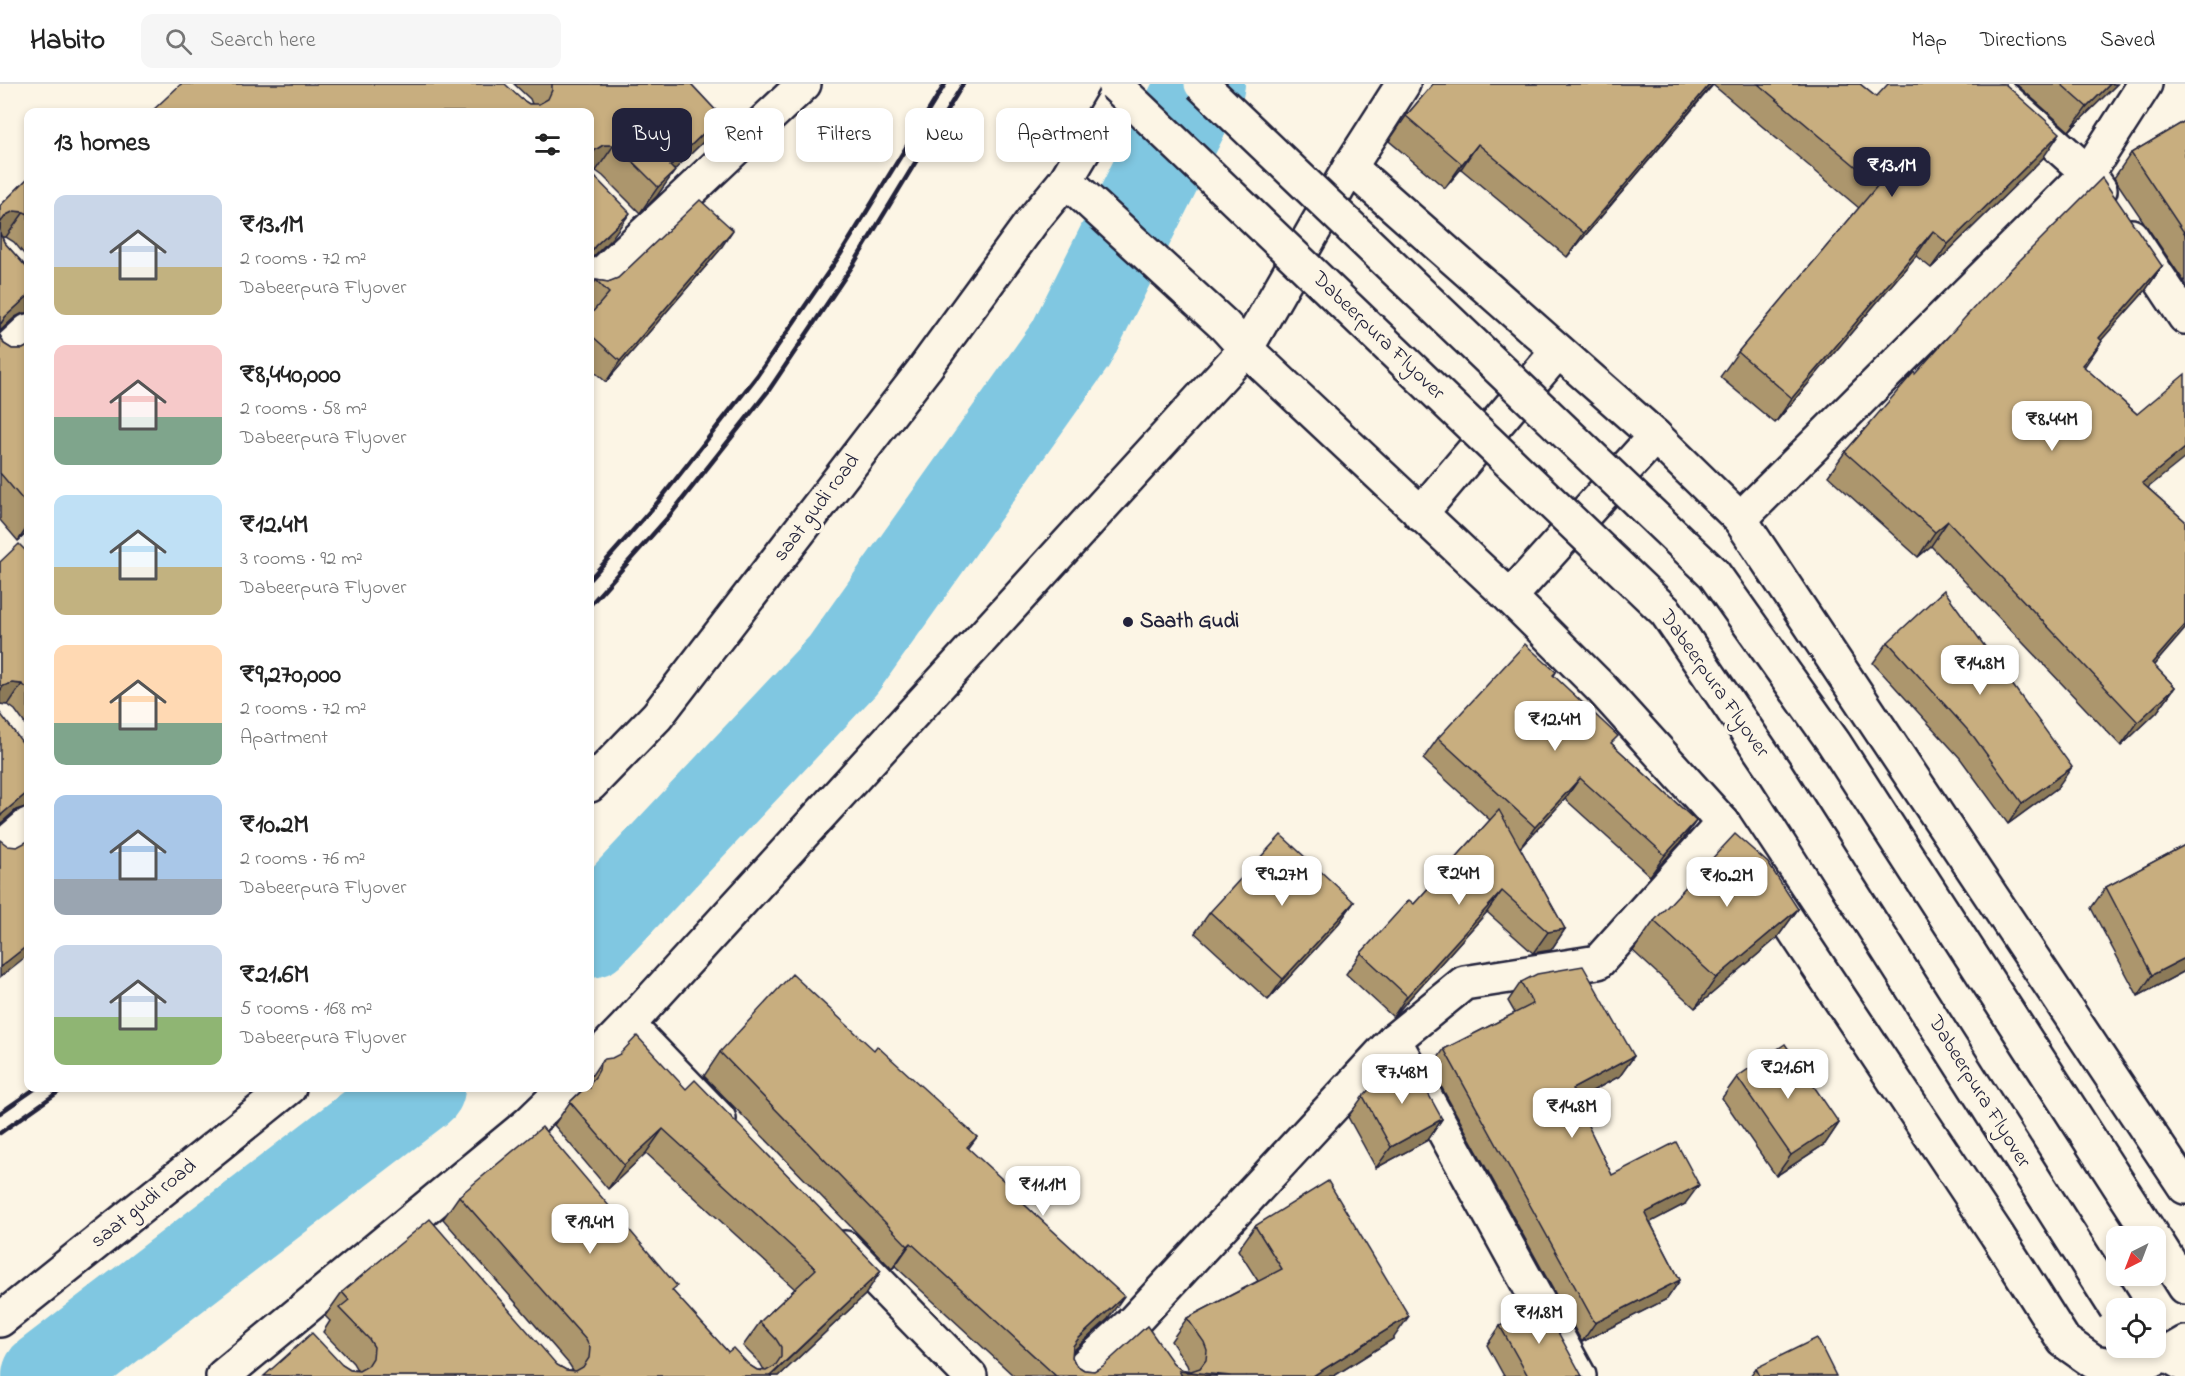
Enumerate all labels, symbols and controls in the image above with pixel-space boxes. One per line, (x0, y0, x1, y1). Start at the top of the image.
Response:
search box (141, 14, 561, 68)
text: Habito (30, 21, 105, 62)
icon: search (162, 25, 195, 58)
text: Search here (210, 25, 316, 57)
text: Map (1911, 26, 1947, 56)
text: Directions (1980, 26, 2067, 56)
text: Saved (2100, 26, 2155, 56)
chip: Buy (612, 108, 692, 162)
chip: Rent (704, 108, 784, 162)
chip: Filters (796, 108, 893, 162)
chip: New (905, 108, 984, 162)
chip: Apartment (996, 108, 1131, 162)
text: 13 homes (54, 125, 150, 163)
icon: filters (531, 128, 564, 161)
pin: ₹13.1M (1843, 147, 1941, 198)
text: ₹13.1M (1867, 152, 1917, 181)
text: ₹13.1M (240, 207, 304, 245)
icon: home (102, 219, 174, 291)
text: 2 rooms · 72 m² (240, 245, 367, 274)
street label: Dabeerpura Flyover (1303, 264, 1452, 409)
text: Dabeerpura Flyover (240, 274, 406, 303)
text: ₹8,440,000 (240, 357, 341, 395)
icon: home (102, 369, 174, 441)
text: 2 rooms · 58 m² (240, 395, 367, 424)
pin: ₹8.44M (2003, 401, 2101, 452)
text: ₹8.44M (2026, 406, 2078, 435)
text: Dabeerpura Flyover (240, 424, 406, 453)
street label: saat gudi road (766, 448, 869, 570)
text: ₹12.4M (240, 507, 309, 545)
icon: home (102, 519, 174, 591)
text: 3 rooms · 92 m² (240, 545, 363, 574)
text: Dabeerpura Flyover (240, 574, 406, 603)
street label: Dabeerpura Flyover (1649, 603, 1777, 766)
place label: Saath Gudi (1140, 607, 1239, 637)
marker: Saath Gudi (1121, 615, 1135, 629)
pin: ₹14.8M (1931, 645, 2029, 696)
text: ₹14.8M (1955, 650, 2005, 679)
text: ₹9,270,000 (240, 657, 341, 695)
icon: home (102, 669, 174, 741)
text: 2 rooms · 72 m² (240, 695, 367, 724)
pin: ₹12.4M (1506, 701, 1604, 752)
text: ₹12.4M (1529, 706, 1581, 735)
text: Apartment (240, 724, 328, 753)
text: ₹10.2M (240, 807, 309, 845)
icon: home (102, 819, 174, 891)
text: 2 rooms · 76 m² (240, 845, 365, 874)
pin: ₹24M (1423, 855, 1495, 906)
pin: ₹9.27M (1233, 856, 1331, 907)
pin: ₹10.2M (1678, 857, 1776, 908)
text: ₹24M (1438, 860, 1480, 889)
text: ₹9.27M (1256, 861, 1308, 890)
text: ₹10.2M (1700, 862, 1754, 891)
text: Dabeerpura Flyover (240, 874, 406, 903)
text: ₹21.6M (240, 957, 309, 995)
icon: home (102, 969, 174, 1041)
text: 5 rooms · 168 m² (240, 995, 373, 1024)
street label: Dabeerpura Flyover (1918, 1009, 2038, 1175)
text: Dabeerpura Flyover (240, 1024, 406, 1053)
pin: ₹21.6M (1739, 1049, 1837, 1100)
pin: ₹7.48M (1353, 1054, 1451, 1105)
text: ₹21.6M (1761, 1054, 1815, 1083)
text: ₹7.48M (1376, 1059, 1428, 1088)
pin: ₹14.8M (1523, 1088, 1621, 1139)
text: ₹14.8M (1547, 1093, 1597, 1122)
street label: saat gudi road (85, 1152, 205, 1258)
pin: ₹11.1M (994, 1166, 1092, 1217)
text: ₹11.1M (1019, 1171, 1067, 1200)
pin: ₹19.4M (541, 1204, 639, 1255)
text: ₹19.4M (566, 1209, 614, 1238)
north arrow (2106, 1226, 2166, 1286)
map controls (2106, 1226, 2166, 1358)
pin: ₹11.8M (1490, 1294, 1588, 1345)
button: locate (2106, 1298, 2166, 1358)
text: ₹11.8M (1515, 1299, 1563, 1328)

